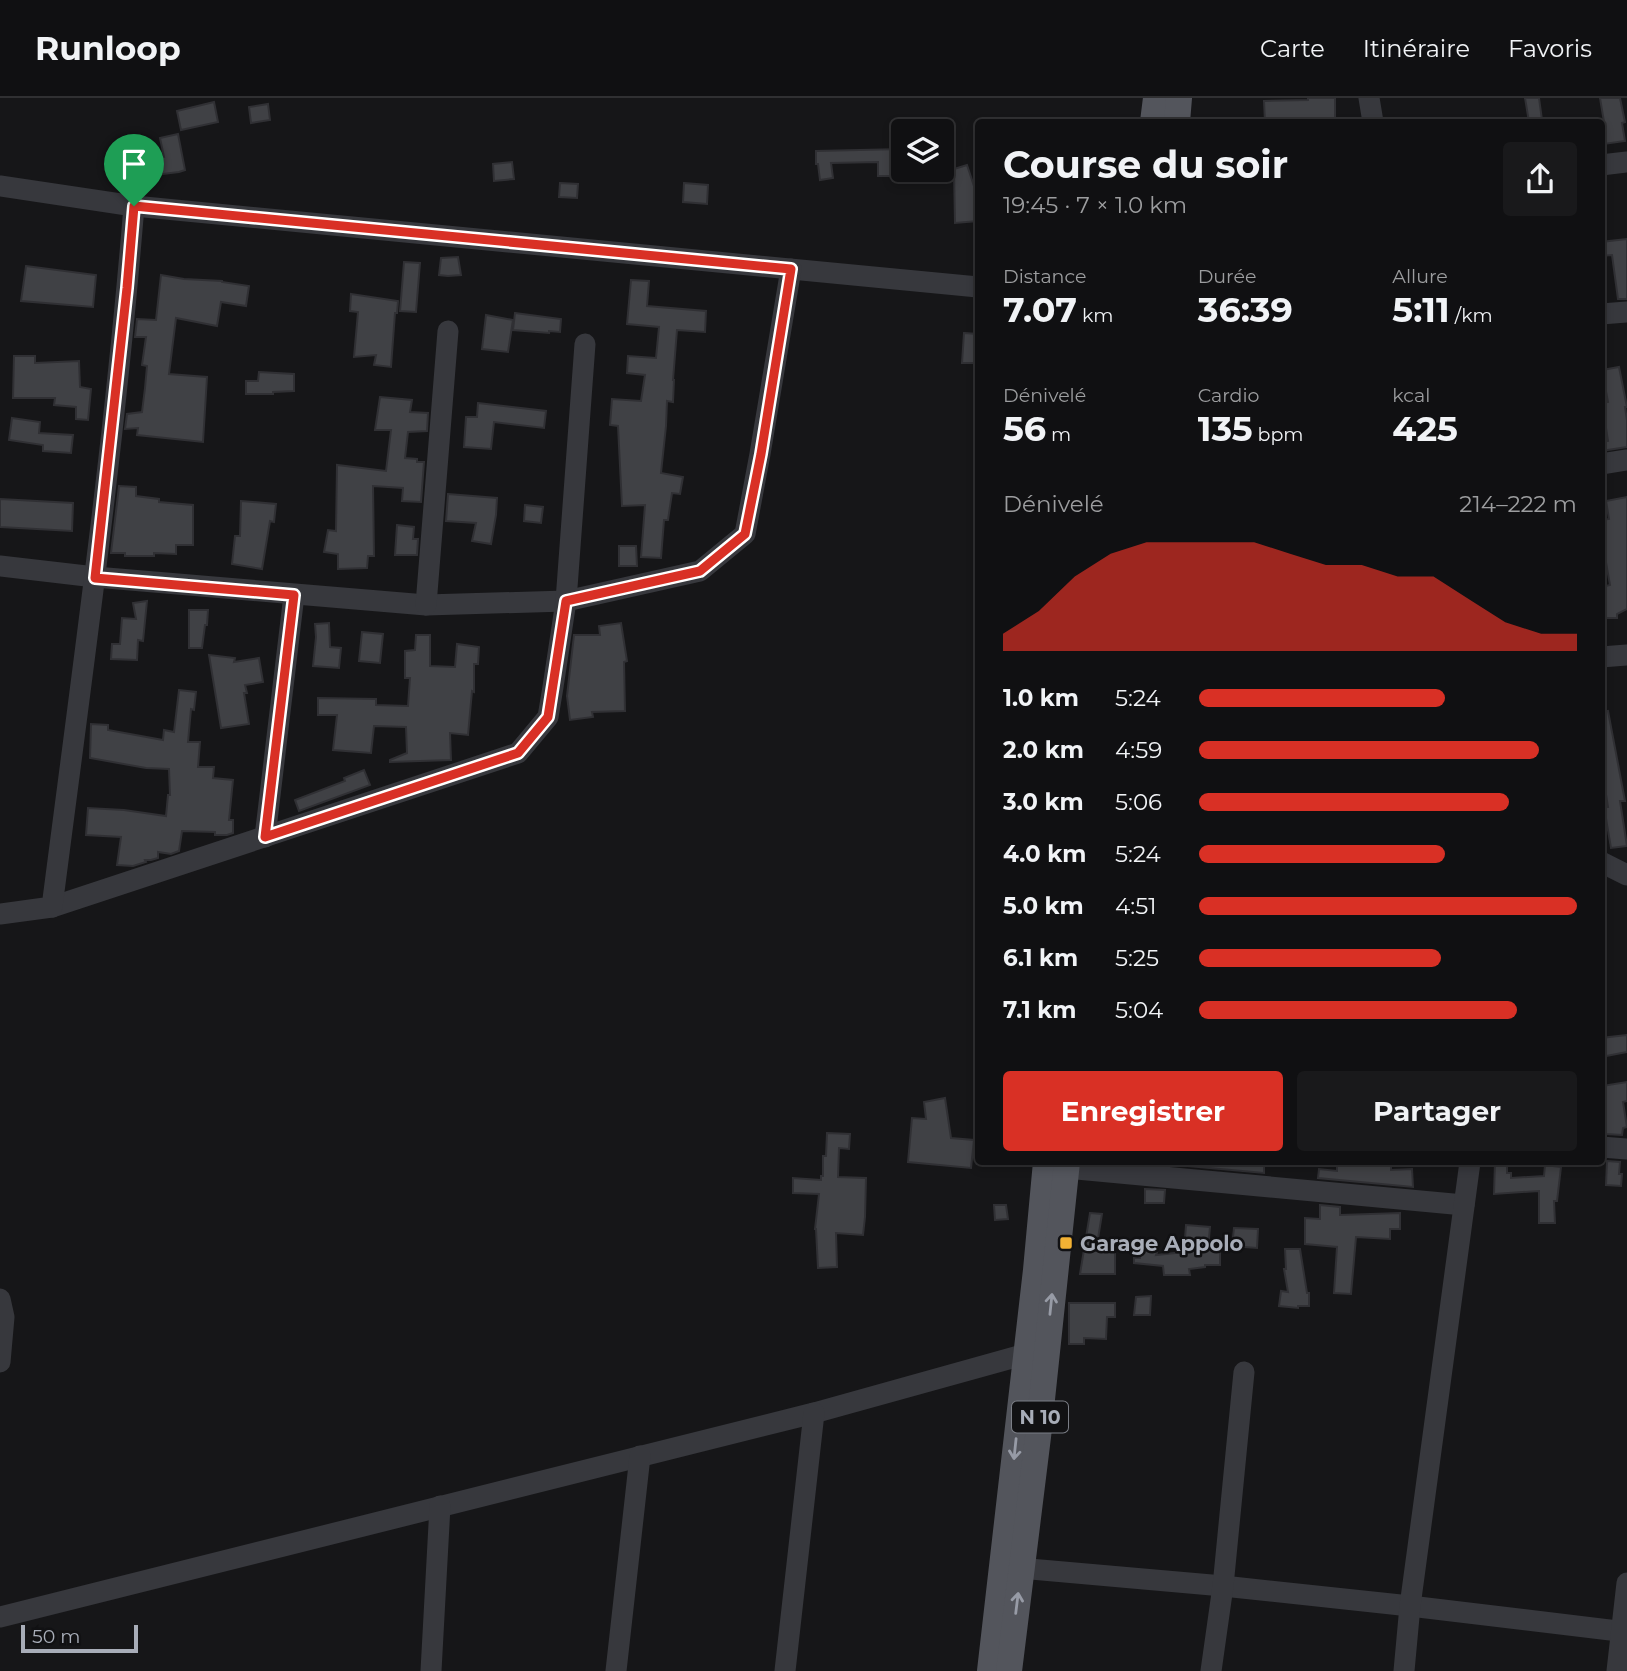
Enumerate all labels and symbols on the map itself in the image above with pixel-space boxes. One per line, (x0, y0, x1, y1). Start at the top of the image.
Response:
pin (104, 134, 164, 206)
place label: Garage Appolo (1080, 1231, 1243, 1256)
marker: Garage Appolo (1058, 1235, 1074, 1251)
one-way arrow (1045, 1293, 1058, 1316)
road number: N 10 (1012, 1401, 1068, 1432)
one-way arrow (1008, 1437, 1021, 1460)
one-way arrow (1010, 1592, 1023, 1615)
scale bar (21, 1622, 138, 1654)

